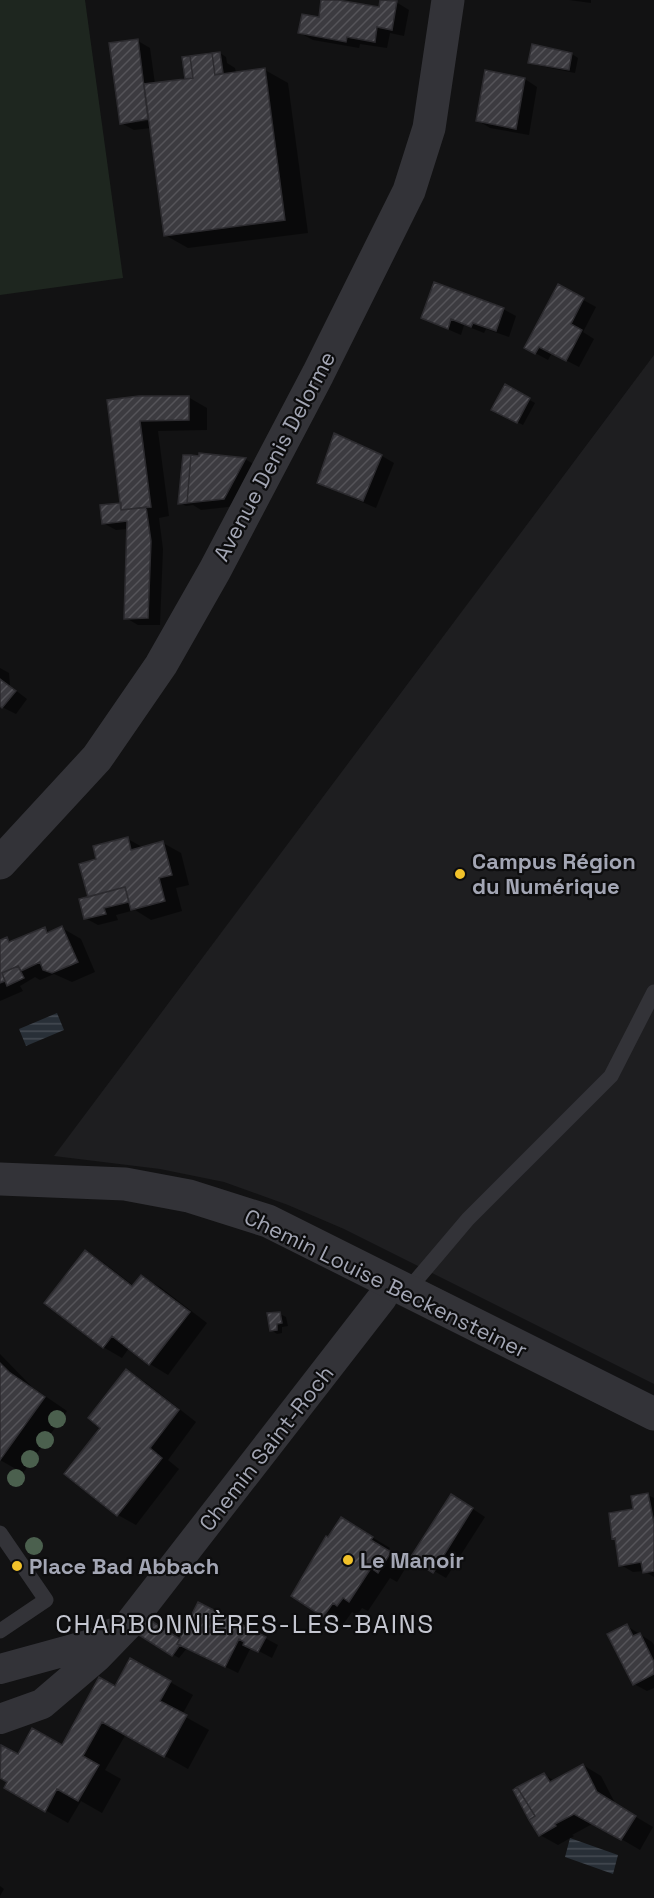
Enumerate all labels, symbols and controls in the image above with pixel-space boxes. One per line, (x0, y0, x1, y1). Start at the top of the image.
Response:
street label: Avenue Denis Delorme (207, 346, 341, 566)
place label: Campus Région du Numérique (472, 847, 636, 900)
marker: Campus Région du Numérique (453, 867, 467, 881)
street label: Chemin Louise Beckensteiner (240, 1202, 532, 1364)
street label: Chemin Saint-Roch (193, 1360, 339, 1536)
place label: Le Manoir (360, 1546, 464, 1574)
place label: Place Bad Abbach (29, 1552, 219, 1580)
marker: Le Manoir (341, 1553, 355, 1567)
marker: Place Bad Abbach (10, 1559, 24, 1573)
district label: CHARBONNIÈRES-LES-BAINS (55, 1607, 435, 1641)

